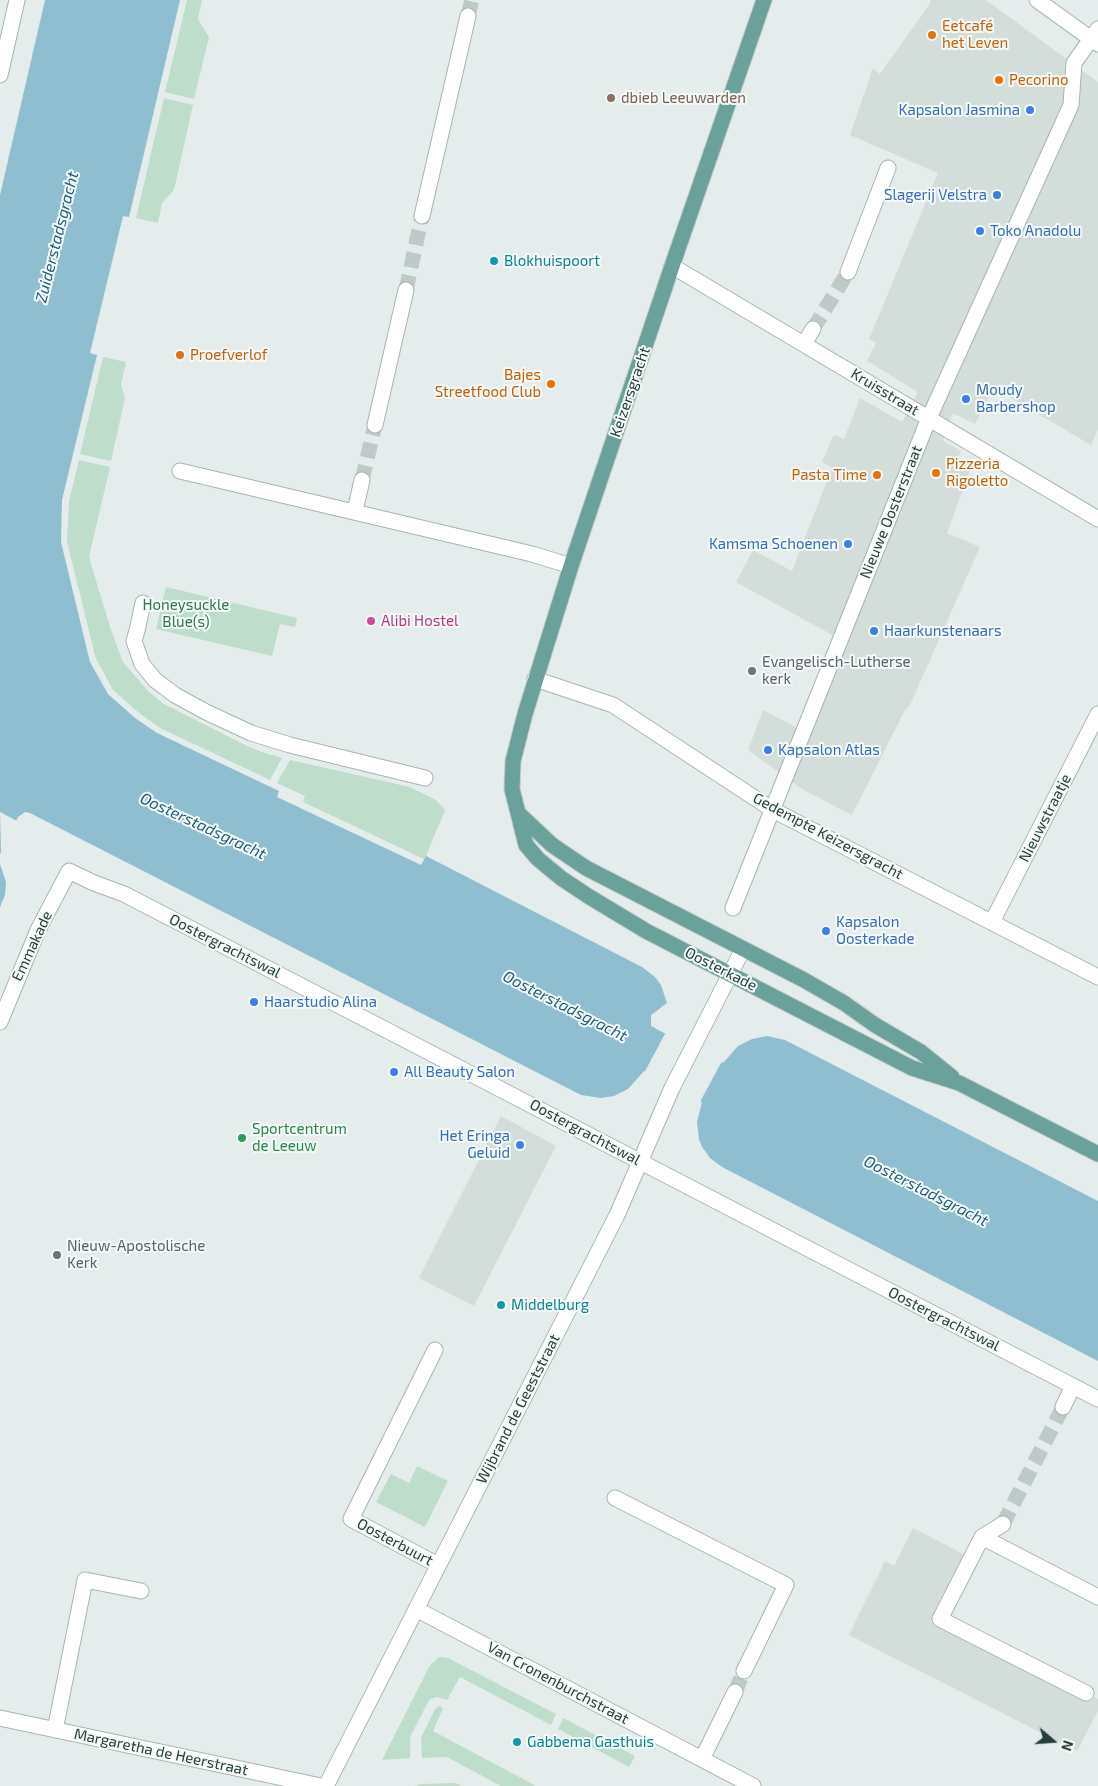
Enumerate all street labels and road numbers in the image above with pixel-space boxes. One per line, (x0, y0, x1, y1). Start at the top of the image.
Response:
street label: Keizersgracht (606, 345, 654, 439)
street label: Kruisstraat (848, 365, 922, 419)
street label: Nieuwe Oosterstraat (856, 443, 926, 581)
street label: Nieuwstraatje (1015, 771, 1075, 865)
street label: Gedempte Keizersgracht (750, 789, 906, 883)
street label: Emmakade (8, 908, 56, 984)
street label: Oostergrachtswal (166, 910, 284, 982)
street label: Oosterkade (682, 943, 760, 995)
street label: Oostergrachtswal (527, 1095, 643, 1169)
street label: Oostergrachtswal (885, 1283, 1003, 1355)
street label: Wijbrand de Geeststraat (472, 1331, 564, 1487)
street label: Oosterbuurt (354, 1514, 436, 1570)
street label: Van Cronenburchstraat (484, 1638, 632, 1728)
street label: Margaretha de Heerstraat (72, 1725, 250, 1779)

